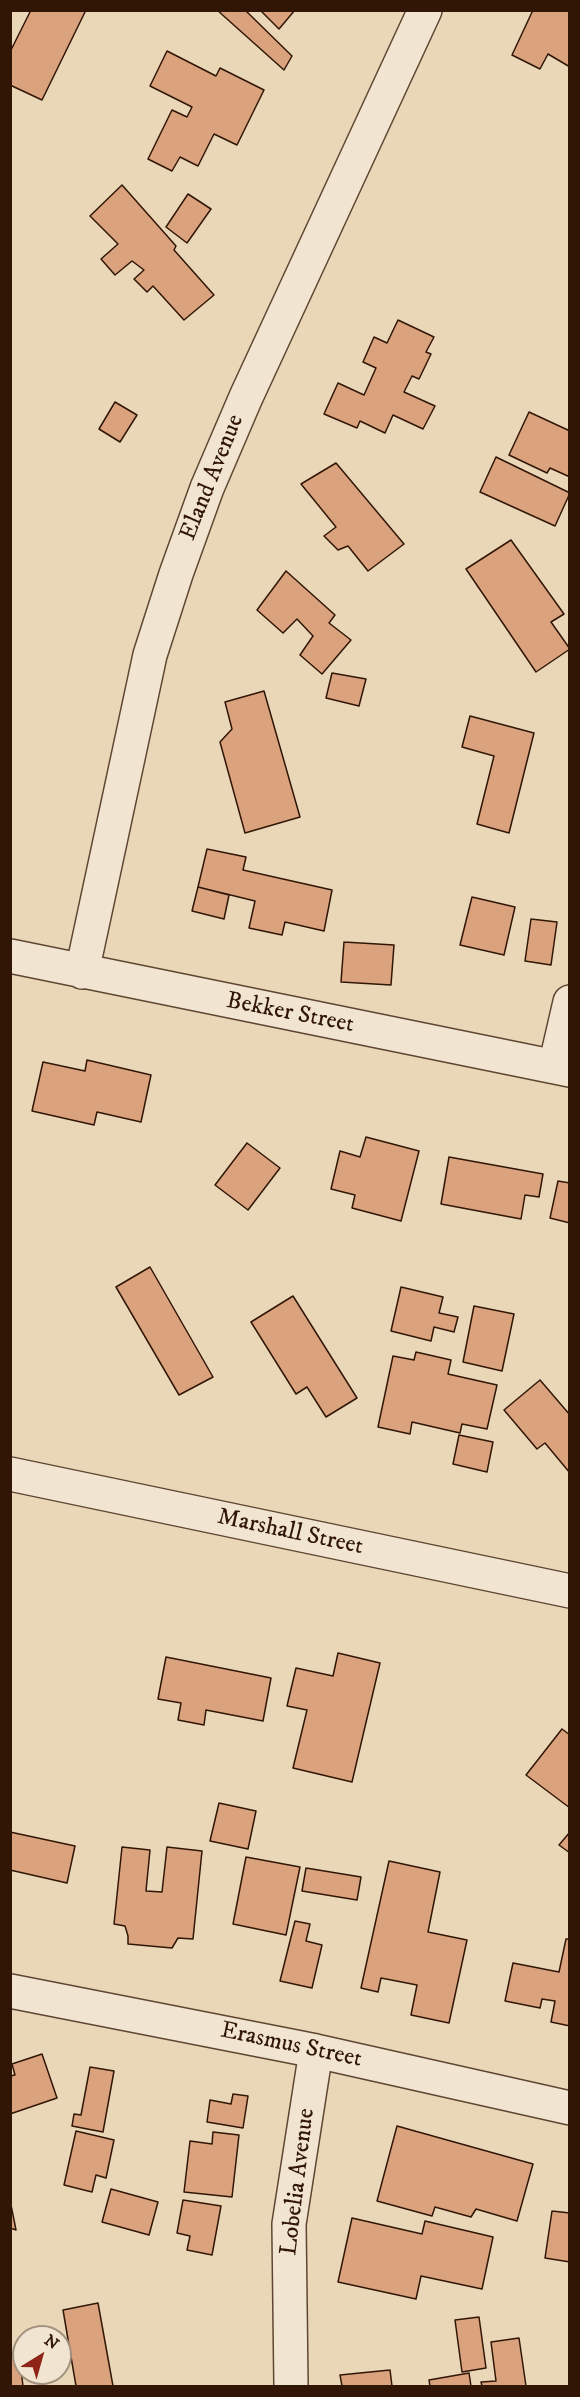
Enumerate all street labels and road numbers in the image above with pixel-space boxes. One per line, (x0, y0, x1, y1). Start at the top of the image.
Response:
street label: Eland Avenue (175, 411, 251, 545)
street label: Bekker Street (224, 988, 356, 1040)
street label: Marshall Street (215, 1504, 365, 1562)
street label: Erasmus Street (218, 2017, 364, 2075)
street label: Lobelia Avenue (276, 2107, 322, 2257)

